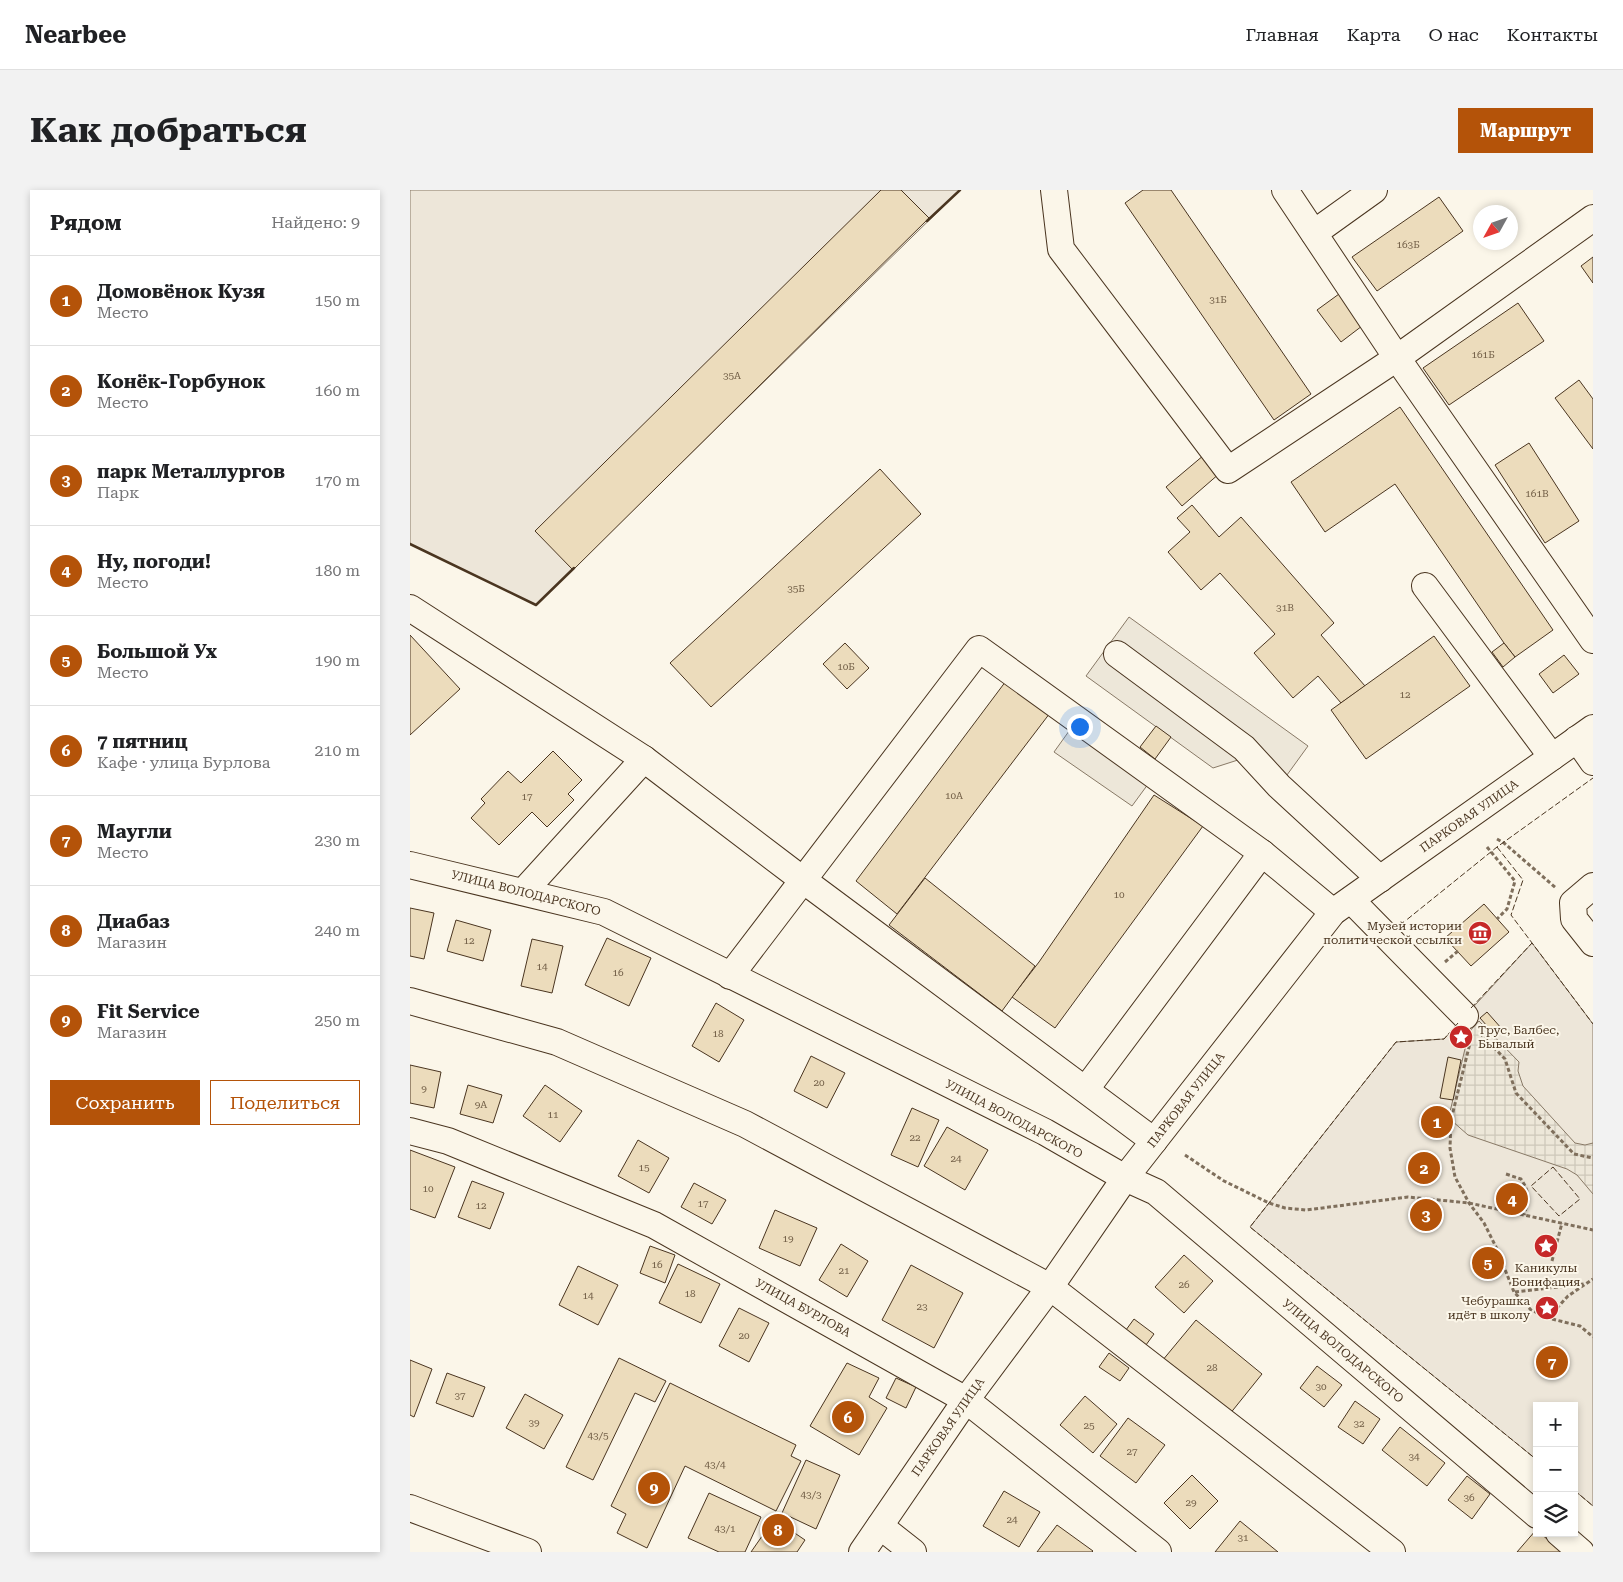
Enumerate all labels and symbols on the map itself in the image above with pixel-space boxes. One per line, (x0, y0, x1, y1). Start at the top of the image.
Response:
north arrow (1473, 205, 1518, 250)
house number: 163Б (1396, 239, 1420, 250)
house number: 31Б (1209, 294, 1227, 305)
house number: 161Б (1471, 349, 1495, 360)
house number: 35А (723, 370, 741, 381)
house number: 161В (1525, 488, 1549, 499)
house number: 35Б (787, 583, 805, 594)
house number: 31В (1276, 602, 1294, 613)
house number: 10Б (837, 661, 855, 672)
house number: 12 (1399, 689, 1411, 700)
your location (1067, 714, 1093, 740)
street label: ПАРКОВАЯ УЛИЦА (1417, 776, 1521, 855)
house number: 10А (945, 790, 963, 801)
house number: 17 (521, 791, 533, 802)
street label: УЛИЦА ВОЛОДАРСКОГО (450, 868, 602, 918)
house number: 10 (1113, 889, 1125, 900)
place label: Музей истории политической ссылки (1323, 919, 1462, 947)
museum icon: Музей истории политической ссылки (1467, 920, 1493, 946)
house number: 12 (463, 935, 475, 946)
house number: 14 (536, 961, 548, 972)
house number: 16 (612, 967, 624, 978)
place label: Трус, Балбес, Бывалый (1478, 1023, 1559, 1051)
place icon: Трус, Балбес, Бывалый (1448, 1024, 1474, 1050)
house number: 18 (712, 1028, 724, 1039)
street label: ПАРКОВАЯ УЛИЦА (1145, 1049, 1228, 1150)
house number: 20 (813, 1077, 825, 1088)
street label: УЛИЦА ВОЛОДАРСКОГО (943, 1077, 1085, 1161)
house number: 9 (421, 1083, 427, 1094)
house number: 9А (475, 1099, 487, 1110)
pin: 1 (1421, 1103, 1453, 1141)
house number: 11 (547, 1109, 559, 1120)
house number: 22 (909, 1132, 921, 1143)
pin: 2 (1408, 1149, 1440, 1187)
house number: 24 (950, 1153, 962, 1164)
house number: 15 (638, 1162, 650, 1173)
pin: 4 (1496, 1180, 1528, 1218)
house number: 10 (422, 1183, 434, 1194)
pin: 3 (1410, 1196, 1442, 1234)
house number: 17 (697, 1198, 709, 1209)
house number: 12 (475, 1200, 487, 1211)
house number: 19 (782, 1233, 794, 1244)
place icon: Каникулы Бонифация (1533, 1233, 1559, 1259)
pin: 5 (1472, 1244, 1504, 1282)
house number: 16 (651, 1259, 663, 1270)
place label: Каникулы Бонифация (1512, 1261, 1581, 1289)
house number: 21 (838, 1265, 850, 1276)
street label: УЛИЦА БУРЛОВА (753, 1276, 854, 1340)
house number: 26 (1178, 1279, 1190, 1290)
house number: 18 (684, 1288, 696, 1299)
house number: 14 (582, 1290, 594, 1301)
place label: Чебурашка идёт в школу (1448, 1294, 1531, 1322)
place icon: Чебурашка идёт в школу (1534, 1295, 1560, 1321)
street label: УЛИЦА ВОЛОДАРСКОГО (1280, 1296, 1406, 1406)
house number: 23 (916, 1301, 928, 1312)
house number: 20 (738, 1330, 750, 1341)
pin: 7 (1536, 1343, 1568, 1381)
house number: 28 (1206, 1362, 1218, 1373)
street label: ПАРКОВАЯ УЛИЦА (909, 1375, 988, 1479)
house number: 30 (1315, 1381, 1327, 1392)
house number: 37 (454, 1390, 466, 1401)
pin: 6 (832, 1398, 864, 1436)
house number: 39 (528, 1417, 540, 1428)
house number: 32 (1353, 1418, 1365, 1429)
house number: 25 (1083, 1420, 1095, 1431)
house number: 43/5 (588, 1430, 609, 1441)
house number: 27 (1126, 1446, 1138, 1457)
house number: 34 (1408, 1451, 1420, 1462)
house number: 43/4 (705, 1459, 726, 1470)
pin: 9 (638, 1469, 670, 1507)
house number: 43/3 (801, 1489, 822, 1500)
house number: 36 (1463, 1492, 1475, 1503)
house number: 29 (1185, 1497, 1197, 1508)
pin: 8 (762, 1511, 794, 1549)
house number: 24 (1006, 1514, 1018, 1525)
house number: 43/1 (715, 1523, 736, 1534)
house number: 31 (1237, 1532, 1249, 1543)

